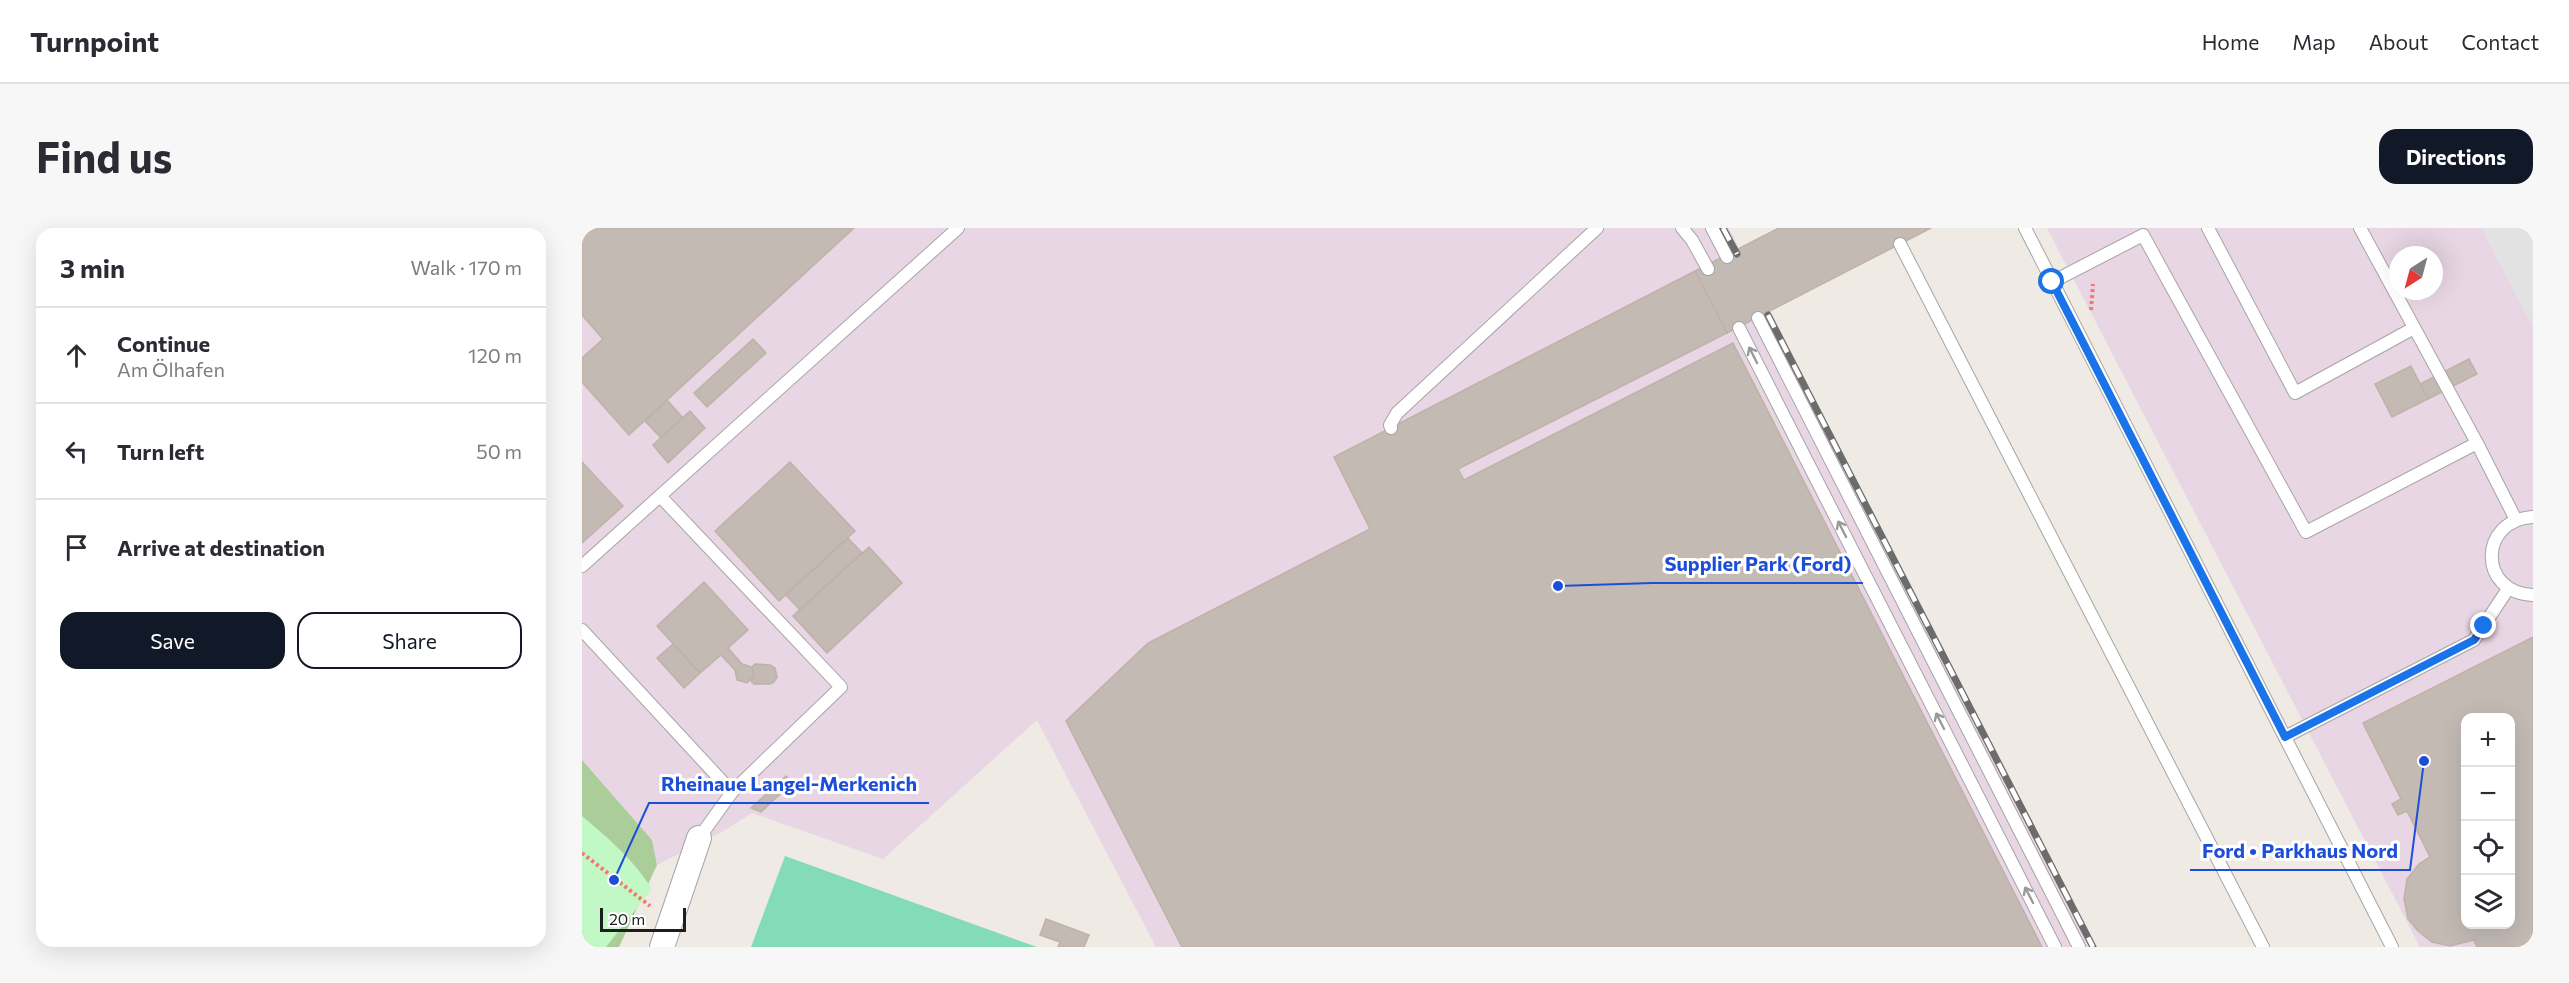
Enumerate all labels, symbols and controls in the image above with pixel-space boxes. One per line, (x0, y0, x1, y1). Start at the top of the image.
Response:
text: Turnpoint (30, 24, 159, 58)
text: Home (2202, 29, 2259, 54)
text: Map (2292, 29, 2336, 54)
text: About (2369, 29, 2428, 54)
text: Contact (2461, 29, 2539, 54)
button: Directions (2379, 129, 2533, 184)
text: Find us (36, 130, 172, 182)
north arrow (2389, 246, 2443, 300)
text: 3 min (60, 252, 125, 283)
text: Walk · 170 m (411, 255, 522, 279)
route start (2038, 268, 2064, 294)
text: Continue (117, 330, 210, 357)
icon: ahead (60, 339, 93, 372)
text: 120 m (468, 343, 522, 367)
one-way arrow (1747, 347, 1758, 365)
text: Am Ölhafen (117, 357, 225, 381)
icon: left (60, 435, 93, 468)
text: Turn left (117, 438, 204, 465)
text: 50 m (476, 439, 522, 463)
one-way arrow (1835, 520, 1847, 538)
icon: arrive (60, 531, 93, 564)
text: Arrive at destination (117, 534, 325, 561)
callout: Supplier Park (Ford) (1652, 545, 1863, 583)
text: Supplier Park (Ford) (1664, 551, 1852, 575)
button: Save (60, 612, 285, 669)
button: Share (297, 612, 522, 669)
route end (2470, 612, 2496, 638)
one-way arrow (1934, 713, 1945, 731)
map controls (2461, 713, 2515, 929)
button: + (2461, 713, 2515, 767)
callout: Rheinaue Langel-Merkenich (649, 765, 929, 803)
button: − (2461, 767, 2515, 821)
text: Rheinaue Langel-Merkenich (661, 771, 917, 795)
button: locate (2461, 821, 2515, 875)
callout: Ford • Parkhaus Nord (2190, 832, 2410, 870)
text: Ford • Parkhaus Nord (2202, 838, 2398, 862)
button: layers (2461, 875, 2515, 929)
one-way arrow (2022, 886, 2034, 904)
scale bar (600, 905, 686, 932)
text: 20 m (609, 909, 645, 928)

